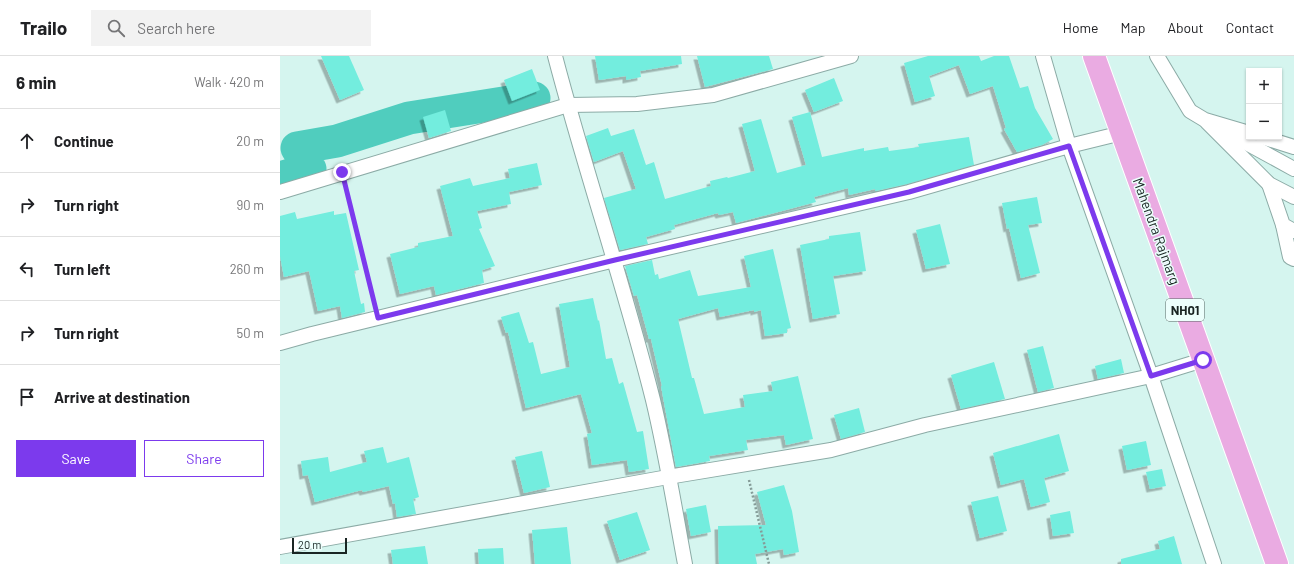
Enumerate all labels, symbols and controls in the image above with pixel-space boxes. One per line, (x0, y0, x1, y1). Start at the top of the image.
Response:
search box (91, 10, 371, 46)
text: Trailo (20, 16, 67, 39)
icon: search (105, 17, 127, 39)
text: Search here (137, 19, 215, 37)
text: Home (1063, 19, 1099, 36)
text: Map (1121, 19, 1145, 36)
text: About (1167, 19, 1204, 36)
text: Contact (1226, 19, 1274, 36)
map controls (1246, 68, 1282, 140)
button: + (1246, 68, 1282, 104)
text: 6 min (16, 72, 56, 92)
text: Walk · 420 m (194, 74, 264, 90)
button: − (1246, 104, 1282, 140)
icon: ahead (16, 130, 38, 152)
text: Continue (54, 132, 114, 150)
text: 20 m (236, 133, 264, 149)
route end (333, 163, 351, 181)
street label: Mahendra Rajmarg (1130, 175, 1184, 287)
icon: right (16, 194, 38, 216)
text: Turn right (54, 196, 119, 214)
text: 90 m (237, 197, 264, 213)
icon: left (16, 258, 38, 280)
text: Turn left (54, 260, 110, 278)
text: 260 m (230, 261, 264, 277)
road number: NH01 (1166, 299, 1204, 321)
icon: right (16, 322, 38, 344)
text: Turn right (54, 324, 119, 342)
text: 50 m (237, 325, 264, 341)
route start (1194, 351, 1212, 369)
icon: arrive (16, 386, 38, 408)
text: Arrive at destination (54, 388, 190, 406)
button: Save (16, 440, 136, 477)
button: Share (144, 440, 264, 477)
scale bar (292, 536, 347, 555)
text: 20 m (298, 538, 321, 551)

